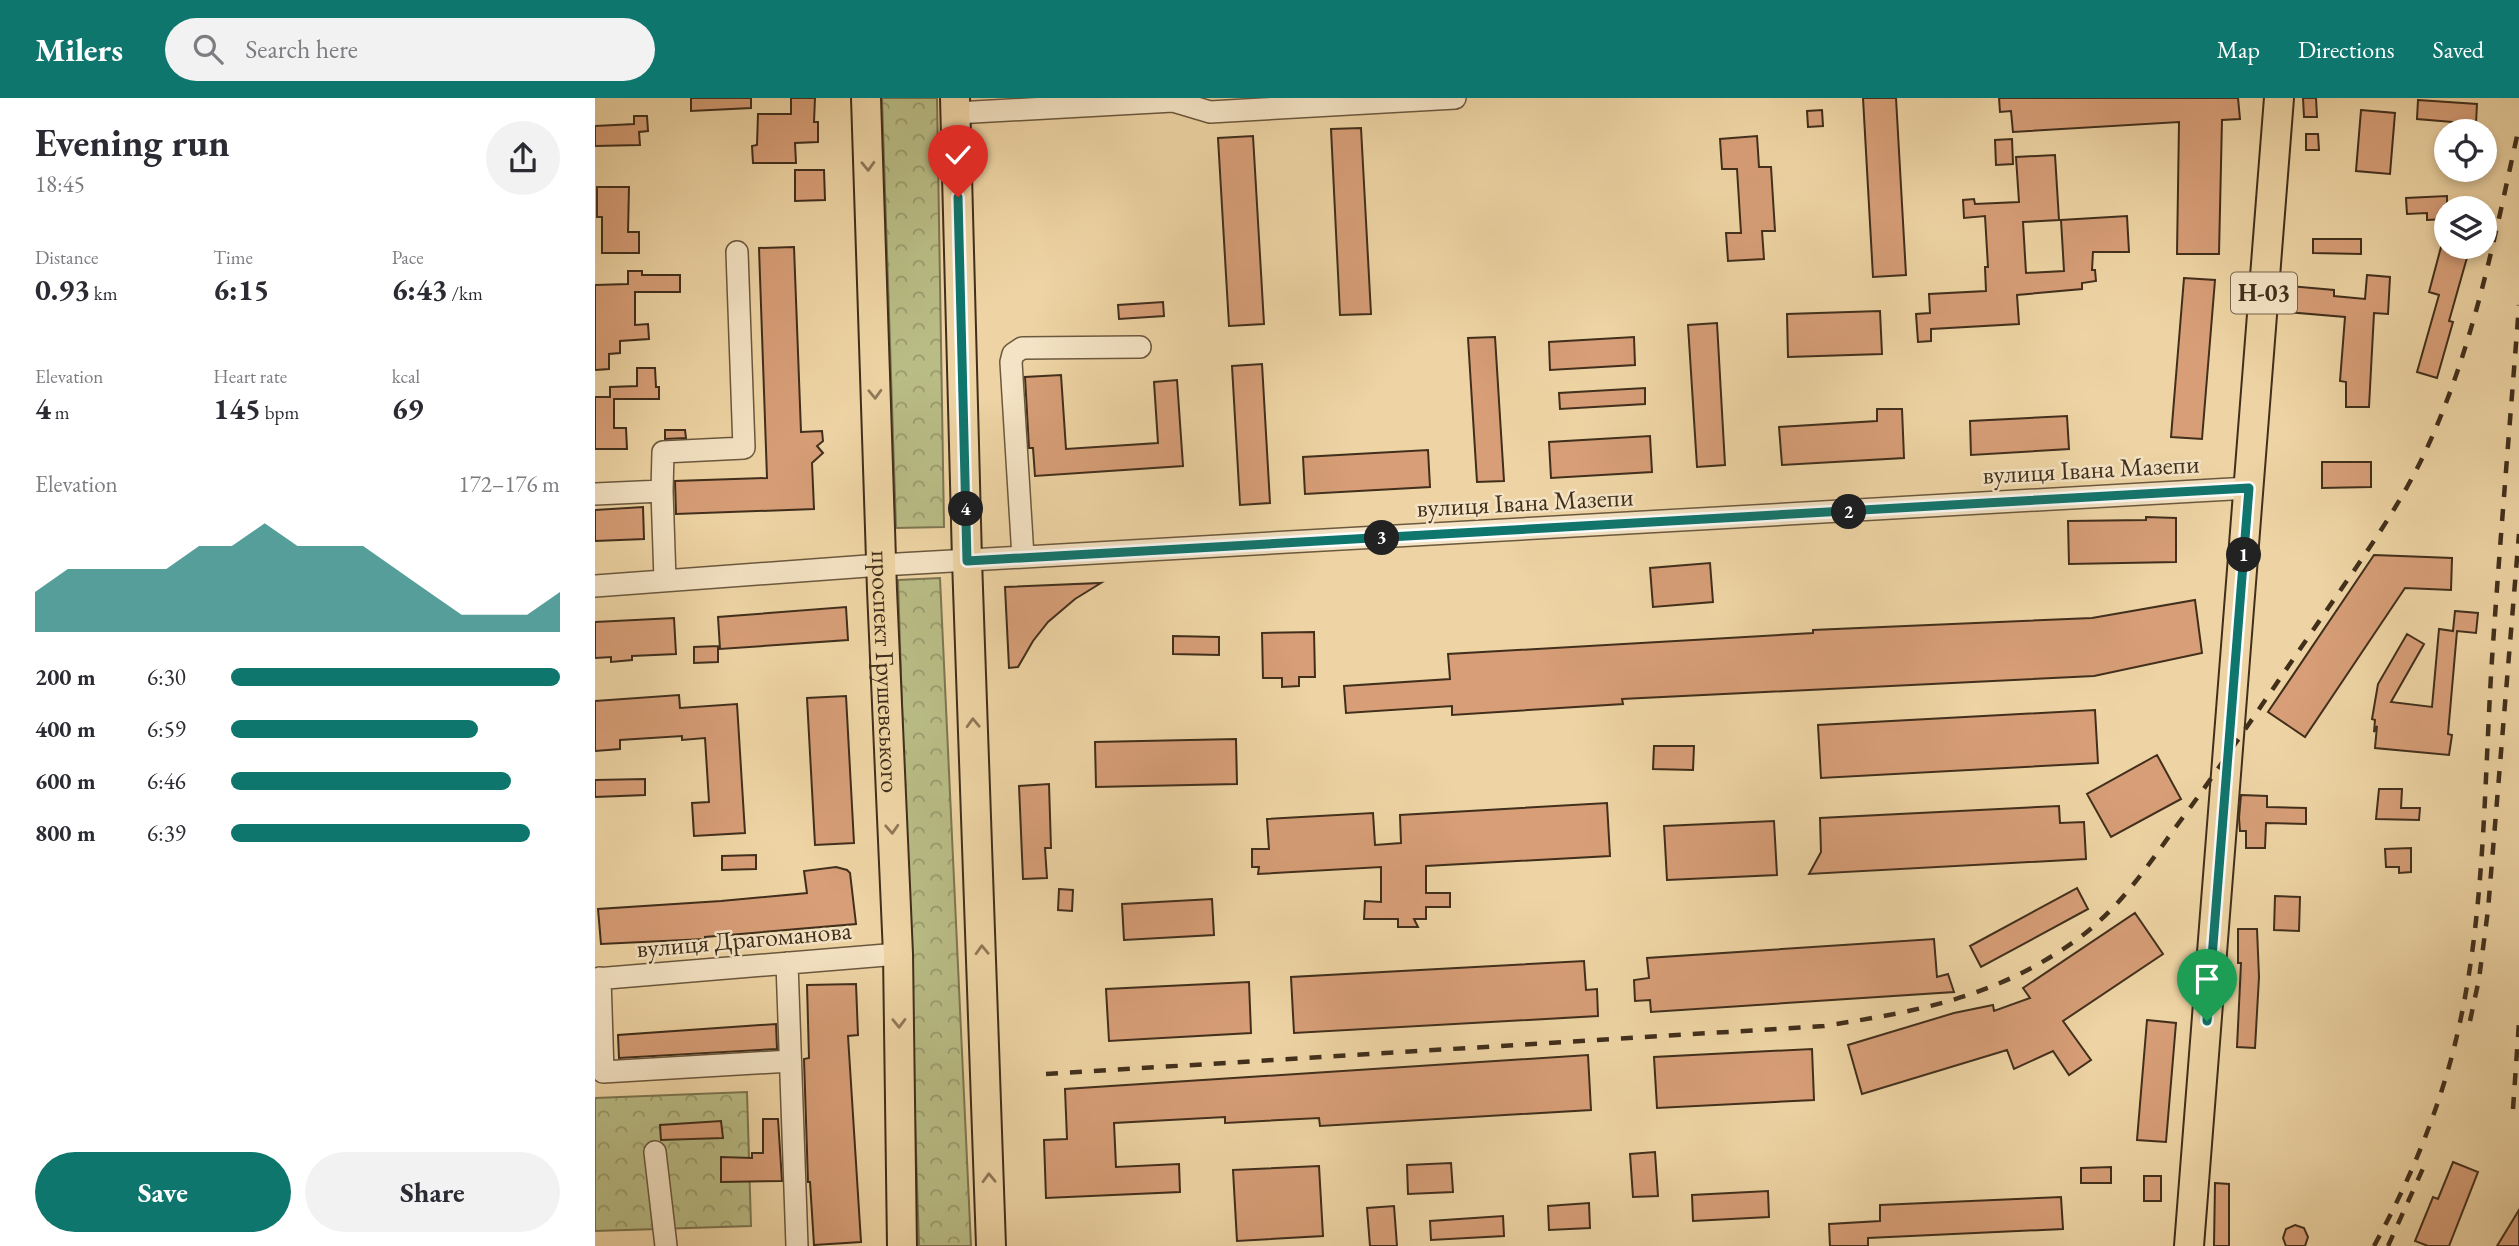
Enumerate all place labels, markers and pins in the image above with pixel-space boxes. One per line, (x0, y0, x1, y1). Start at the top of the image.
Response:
pin (928, 125, 988, 197)
pin: 4 (949, 492, 983, 526)
pin: 2 (1831, 494, 1867, 530)
pin: 3 (1365, 520, 1399, 556)
pin: 1 (2227, 538, 2261, 573)
pin (2177, 949, 2237, 1021)

